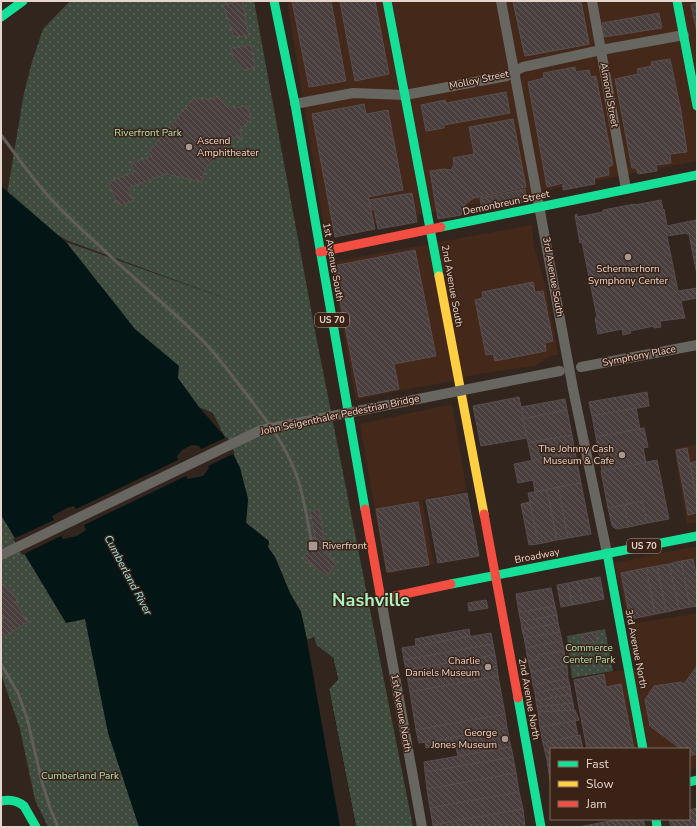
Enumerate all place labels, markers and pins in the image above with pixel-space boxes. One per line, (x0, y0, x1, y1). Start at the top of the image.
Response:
place label: Ascend Amphitheater (197, 134, 259, 160)
marker: Ascend Amphitheater (184, 142, 194, 152)
marker: Schermerhorn Symphony Center (623, 252, 633, 262)
place label: Schermerhorn Symphony Center (588, 262, 668, 288)
place label: The Johnny Cash Museum & Cafe (539, 442, 614, 468)
marker: The Johnny Cash Museum & Cafe (617, 450, 627, 460)
place label: Riverfront (322, 539, 367, 553)
marker: Riverfront (307, 540, 319, 552)
place label: Charlie Daniels Museum (405, 654, 480, 680)
marker: Charlie Daniels Museum (483, 662, 493, 672)
place label: George Jones Museum (430, 726, 497, 752)
marker: George Jones Museum (500, 734, 510, 744)

